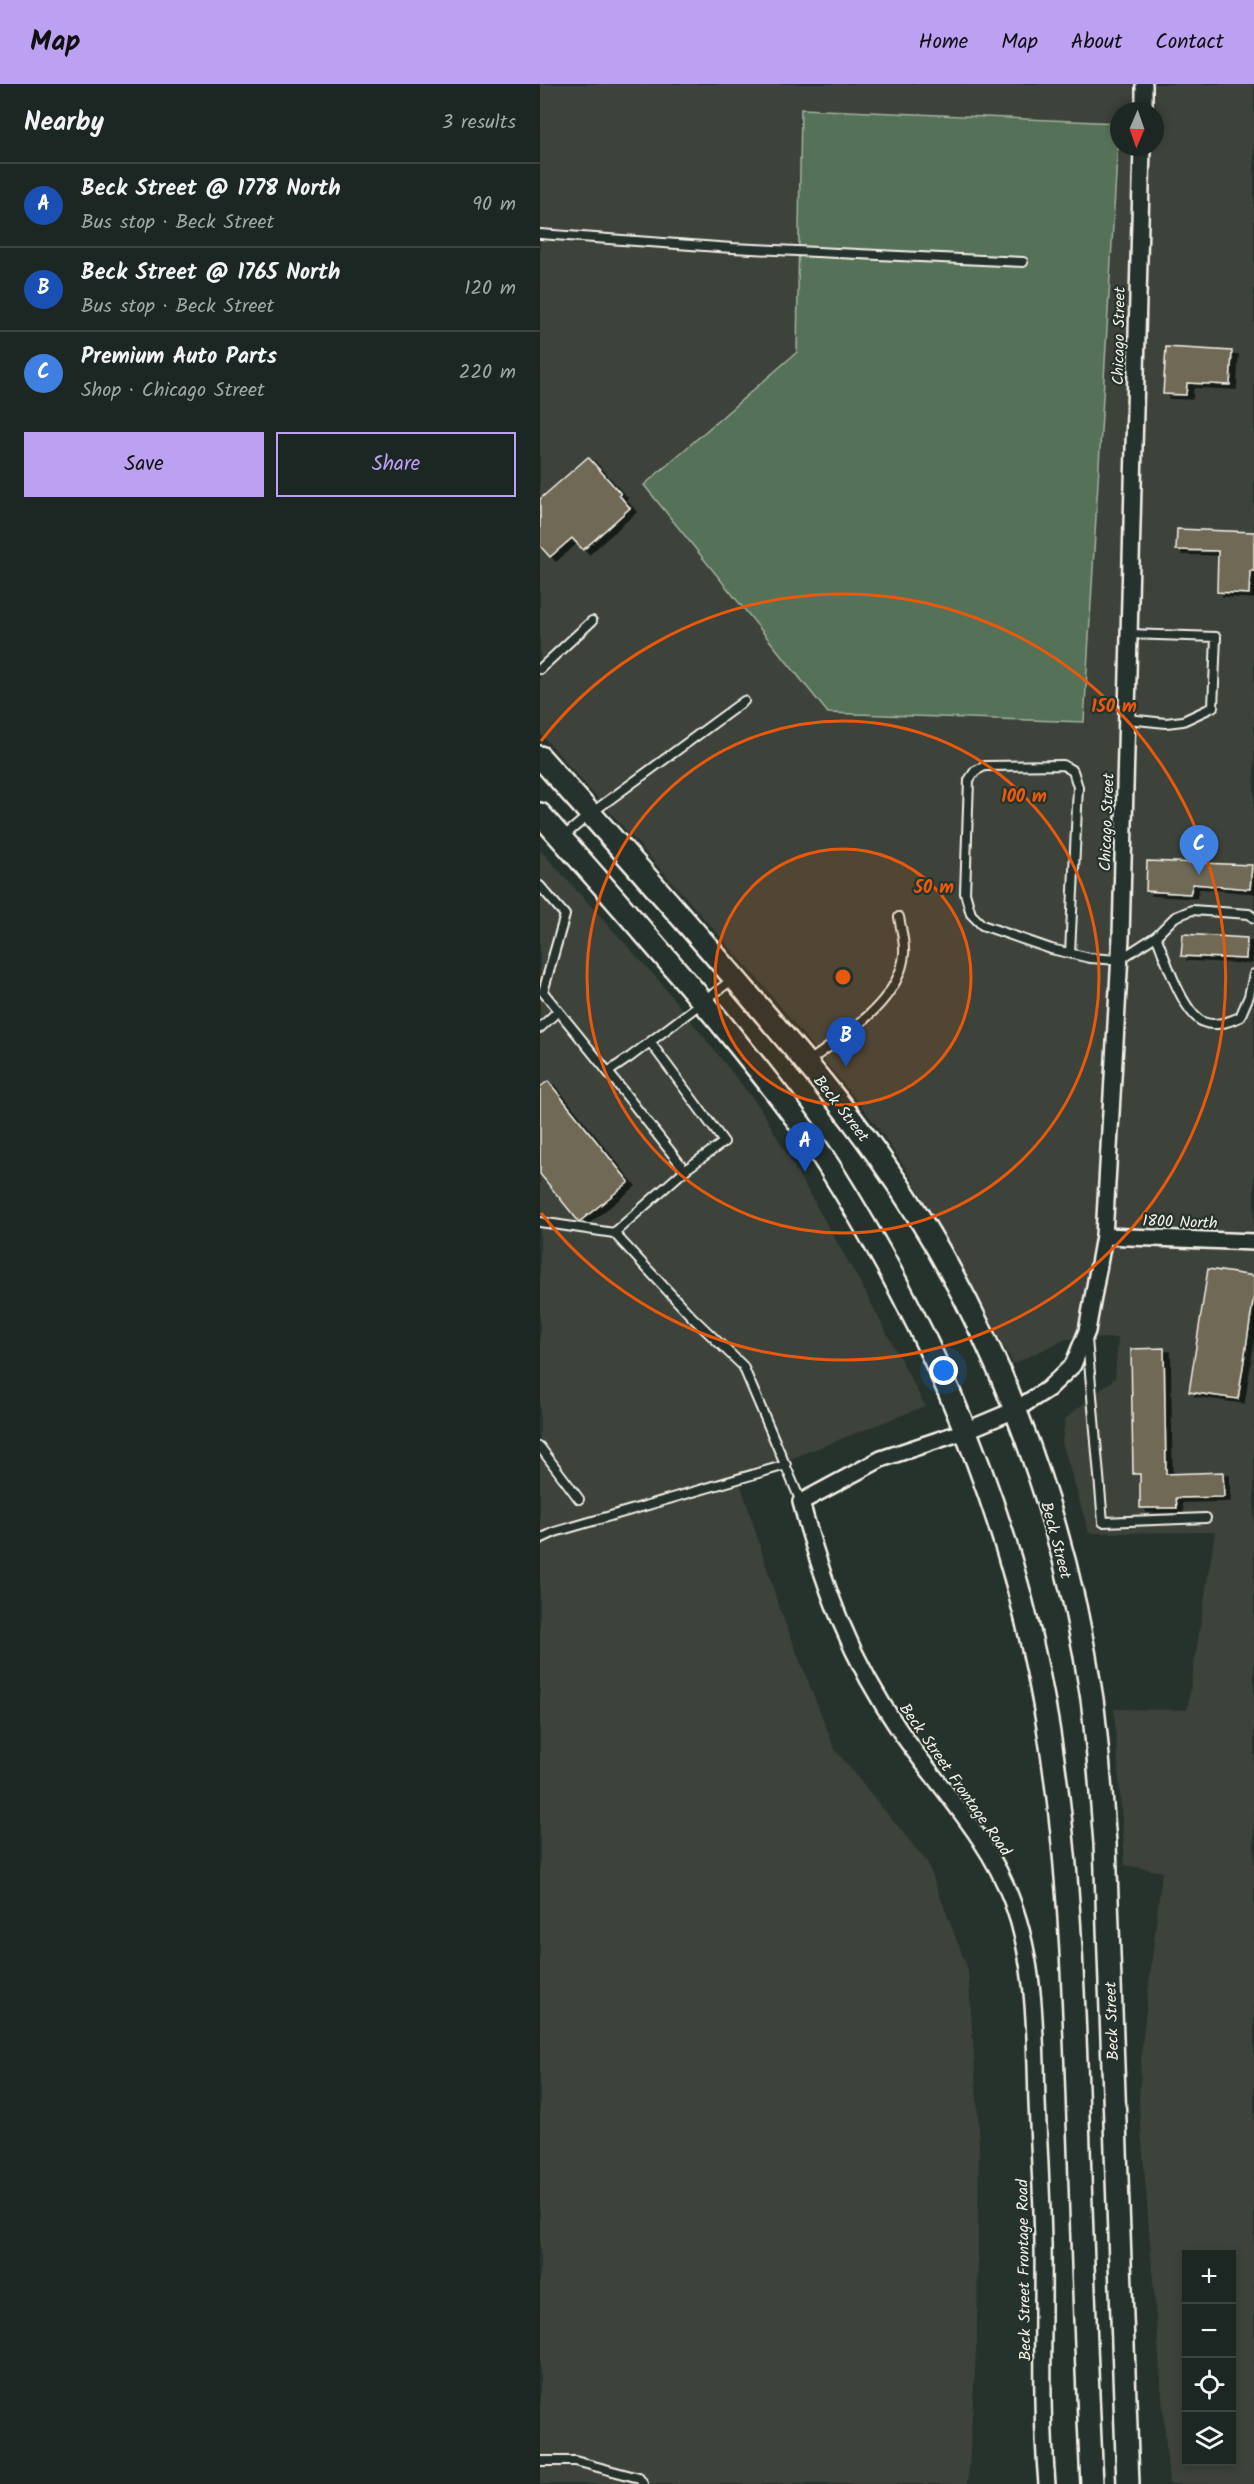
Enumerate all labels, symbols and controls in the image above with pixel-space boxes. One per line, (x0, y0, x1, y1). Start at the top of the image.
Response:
text: Map (30, 20, 81, 65)
text: Home (919, 26, 968, 59)
text: Map (1001, 26, 1038, 59)
text: About (1071, 26, 1122, 59)
text: Contact (1155, 26, 1224, 59)
text: Nearby (24, 102, 104, 144)
north arrow (1110, 102, 1164, 156)
text: 3 results (442, 107, 516, 139)
text: Beck Street @ 1778 North (81, 172, 341, 207)
text: A (37, 189, 50, 221)
text: 90 m (472, 189, 516, 221)
text: Bus stop · Beck Street (81, 207, 274, 239)
text: Beck Street @ 1765 North (81, 256, 340, 291)
text: B (37, 273, 50, 305)
text: 120 m (464, 273, 516, 305)
street label: Chicago Street (1106, 286, 1133, 385)
text: Bus stop · Beck Street (81, 291, 274, 323)
text: Premium Auto Parts (81, 340, 277, 375)
text: C (37, 357, 50, 389)
text: 220 m (459, 357, 516, 389)
text: Shop · Chicago Street (81, 375, 265, 407)
button: Save (24, 432, 264, 497)
button: Share (276, 432, 516, 497)
text: 150 m (1091, 693, 1137, 722)
street label: Chicago Street (1093, 772, 1122, 872)
text: 100 m (1001, 783, 1047, 812)
pin: C (1180, 826, 1218, 875)
text: 50 m (913, 874, 954, 903)
centre of rings (833, 967, 853, 987)
pin: B (826, 1018, 866, 1067)
street label: Beck Street (807, 1070, 875, 1148)
pin: A (786, 1122, 824, 1172)
street label: 1800 North (1142, 1209, 1218, 1236)
your location (929, 1356, 958, 1385)
street label: Beck Street (1033, 1499, 1078, 1583)
street label: Beck Street Frontage Road (892, 1698, 1018, 1862)
street label: Beck Street (1099, 1980, 1126, 2061)
street label: Beck Street Frontage Road (1010, 2178, 1039, 2361)
map controls (1182, 2250, 1236, 2466)
button: + (1182, 2250, 1236, 2304)
button: − (1182, 2304, 1236, 2358)
button: locate (1182, 2358, 1236, 2412)
button: layers (1182, 2412, 1236, 2466)

